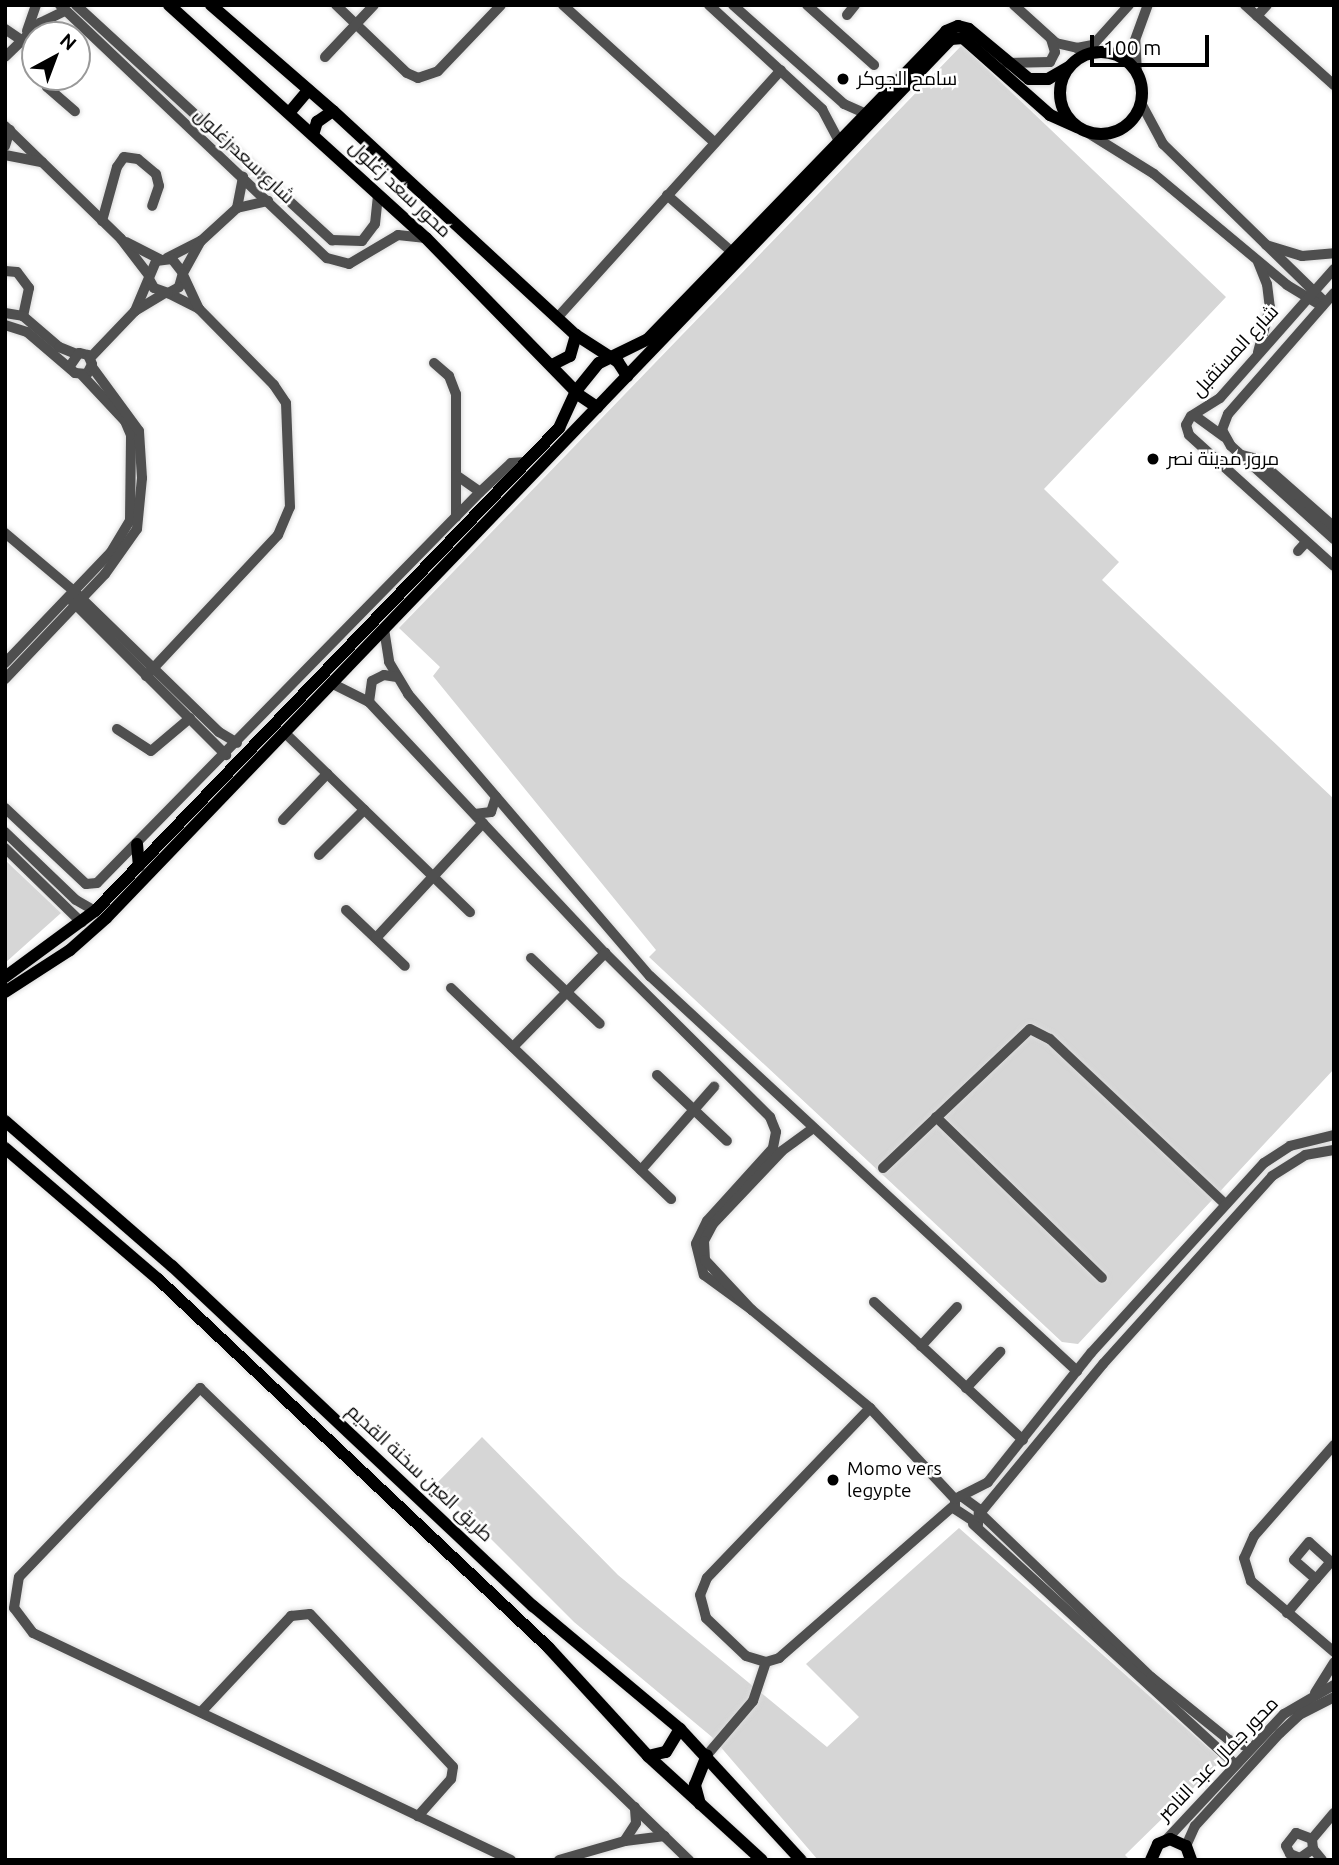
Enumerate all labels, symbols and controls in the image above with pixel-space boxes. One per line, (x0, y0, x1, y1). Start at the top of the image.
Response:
north arrow (21, 21, 91, 91)
scale bar (1094, 21, 1213, 65)
text: N (56, 29, 81, 55)
text: 100 m (1103, 35, 1161, 59)
place label: سامح الجوكر (857, 68, 957, 90)
marker: سامح الجوكر (835, 71, 851, 87)
street label: شارع سعد زغلول (189, 104, 299, 208)
street label: محور سعد زغلول (344, 136, 456, 242)
street label: شارع المستقبل (1187, 300, 1283, 402)
place label: مرور مدينة نصر (1167, 448, 1279, 470)
marker: مرور مدينة نصر (1145, 451, 1161, 467)
street label: طريق العين سخنة القديم (342, 1399, 498, 1547)
place label: Momo vers legypte (847, 1458, 942, 1502)
marker: Momo vers legypte (825, 1472, 841, 1488)
street label: محور جمال عبد الناصر (1153, 1692, 1283, 1826)

